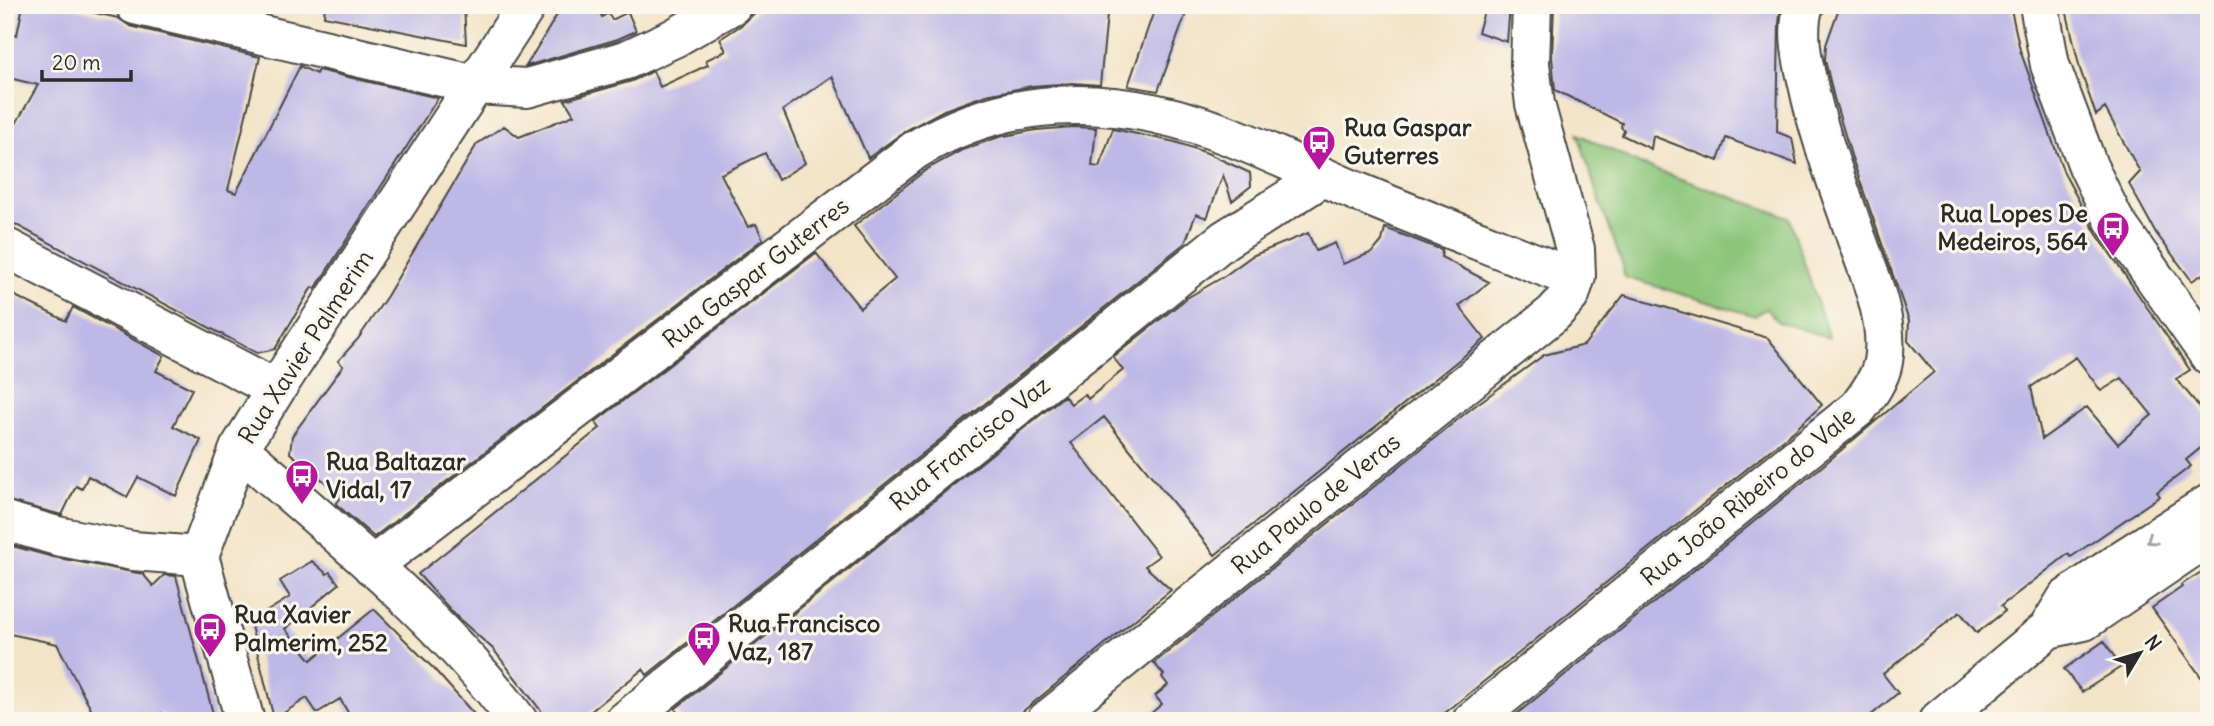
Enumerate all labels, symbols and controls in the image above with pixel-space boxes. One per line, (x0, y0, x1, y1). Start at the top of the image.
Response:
scale bar (42, 38, 131, 82)
text: 20 m (52, 49, 101, 76)
place label: Rua Gaspar Guterres (1344, 112, 1472, 170)
bus stop icon: Rua Gaspar Guterres (1300, 123, 1338, 172)
street label: Rua Gaspar Guterres (656, 190, 855, 354)
place label: Rua Lopes De Medeiros, 564 (1937, 198, 2088, 256)
bus stop icon: Rua Lopes De Medeiros, 564 (2094, 209, 2132, 258)
street label: Rua Xavier Palmerim (231, 244, 379, 449)
street label: Rua Francisco Vaz (883, 370, 1055, 517)
street label: Rua João Ribeiro do Vale (1634, 400, 1861, 592)
street label: Rua Paulo de Veras (1225, 426, 1406, 580)
place label: Rua Baltazar Vidal, 17 (326, 446, 466, 504)
bus stop icon: Rua Baltazar Vidal, 17 (283, 457, 321, 506)
one-way arrow (2146, 532, 2159, 544)
place label: Rua Xavier Palmerim, 252 (234, 599, 388, 657)
place label: Rua Francisco Vaz, 187 (728, 608, 880, 666)
bus stop icon: Rua Xavier Palmerim, 252 (191, 610, 229, 659)
north arrow (2106, 618, 2176, 688)
bus stop icon: Rua Francisco Vaz, 187 (685, 619, 723, 668)
text: N (2140, 630, 2167, 655)

